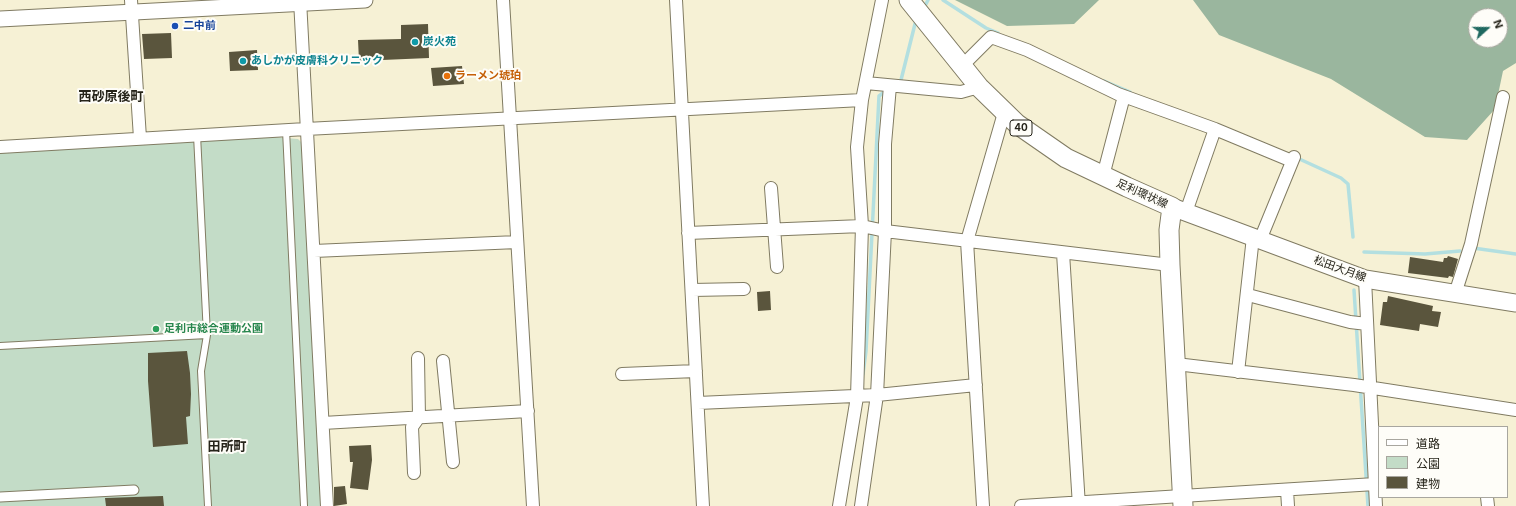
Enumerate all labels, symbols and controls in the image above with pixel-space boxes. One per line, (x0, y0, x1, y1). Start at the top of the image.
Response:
north arrow (1468, 8, 1508, 48)
text: N (1490, 18, 1506, 30)
place label: 二中前 (183, 19, 216, 33)
marker: 二中前 (170, 21, 180, 31)
place label: 炭火苑 (423, 35, 456, 49)
marker: 炭火苑 (410, 37, 420, 47)
place label: あしかが皮膚科クリニック (251, 54, 383, 68)
marker: あしかが皮膚科クリニック (238, 56, 248, 66)
place label: ラーメン琥珀 (455, 69, 521, 83)
marker: ラーメン琥珀 (442, 71, 452, 81)
district label: 西砂原後町 (79, 89, 143, 105)
road number: 40 (1010, 120, 1032, 136)
street label: 足利環状線 (1114, 177, 1170, 211)
street label: 松田大月線 (1312, 253, 1368, 285)
place label: 足利市総合運動公園 (164, 322, 263, 336)
marker: 足利市総合運動公園 (151, 324, 161, 334)
legend (1378, 426, 1508, 498)
text: 道路 (1416, 436, 1440, 451)
district label: 田所町 (208, 439, 246, 455)
text: 公園 (1416, 456, 1440, 471)
text: 建物 (1416, 476, 1440, 491)

